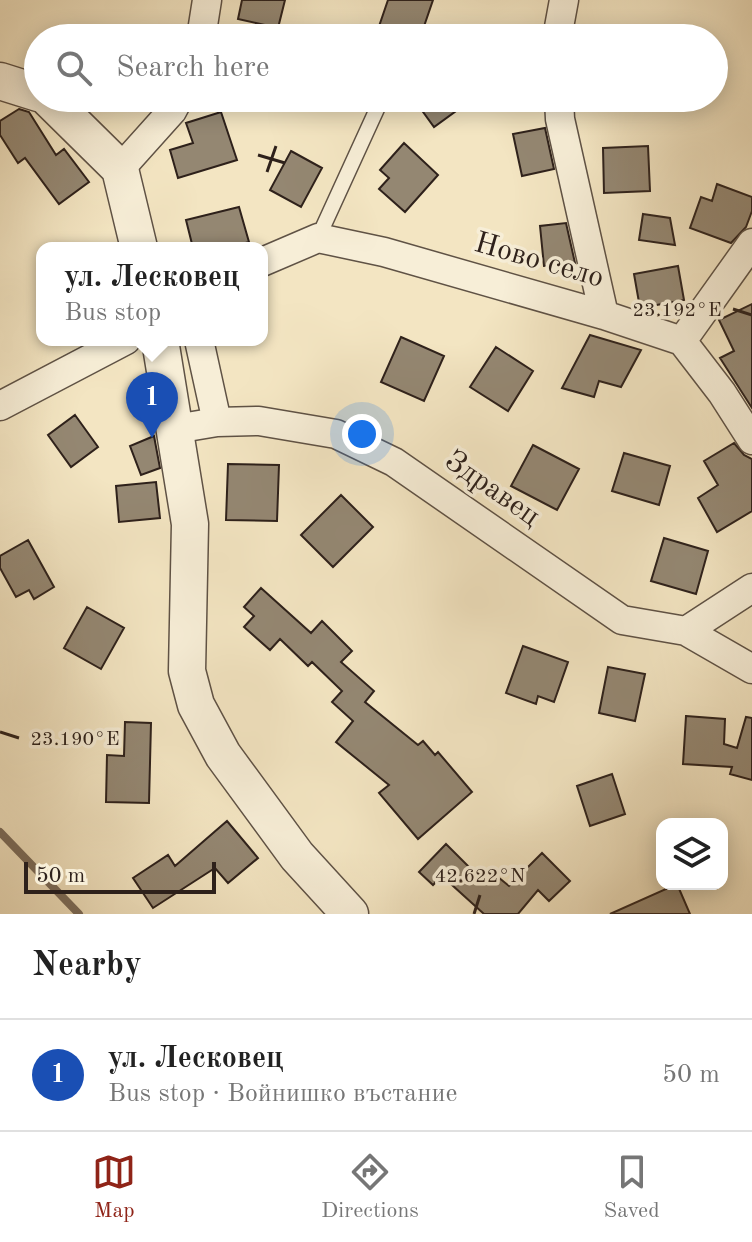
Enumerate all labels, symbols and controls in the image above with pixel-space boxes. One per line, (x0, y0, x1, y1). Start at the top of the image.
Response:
search box (24, 24, 728, 112)
icon: search (52, 46, 96, 90)
text: Search here (116, 53, 270, 83)
street label: Ново село (471, 228, 607, 294)
popup (36, 242, 268, 346)
text: ул. Лесковец (64, 263, 240, 293)
text: Bus stop (64, 300, 161, 326)
text: 23.192°E (633, 301, 722, 321)
pin: 1 (126, 372, 178, 438)
your location (342, 414, 382, 454)
street label: Здравец (439, 446, 545, 533)
text: 23.190°E (31, 730, 120, 750)
map controls (656, 818, 728, 890)
button: layers (656, 818, 728, 890)
scale bar (24, 858, 216, 894)
text: 50 m (36, 865, 85, 887)
text: 42.622°N (435, 867, 525, 887)
text: Nearby (32, 949, 142, 983)
text: ул. Лесковец (108, 1044, 284, 1074)
text: 1 (50, 1062, 66, 1088)
text: 50 m (662, 1062, 720, 1088)
text: Bus stop · Войнишко въстание (108, 1081, 457, 1107)
tab: Map (92, 1150, 136, 1225)
tab: Directions (321, 1150, 419, 1225)
tab: Saved (604, 1150, 660, 1225)

